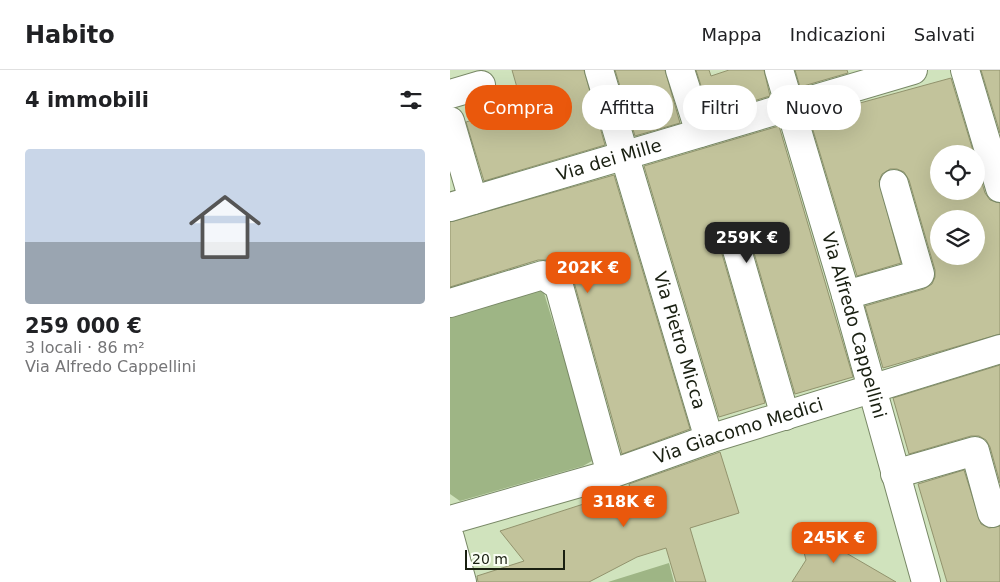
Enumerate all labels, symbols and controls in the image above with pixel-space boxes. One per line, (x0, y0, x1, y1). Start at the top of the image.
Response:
text: Habito (25, 21, 115, 49)
text: Mappa (701, 24, 762, 45)
text: Indicazioni (790, 24, 886, 45)
text: Salvati (914, 24, 975, 45)
chip: Compra (465, 85, 572, 130)
chip: Affitta (582, 85, 673, 130)
chip: Filtri (683, 85, 757, 130)
chip: Nuovo (767, 85, 861, 130)
icon: filters (397, 86, 425, 114)
text: 4 immobili (25, 88, 149, 112)
street label: Via dei Mille (554, 134, 664, 185)
map controls (930, 145, 985, 265)
button: locate (930, 145, 985, 200)
icon: home (180, 182, 270, 272)
button: layers (930, 210, 985, 265)
pin: 259K € (706, 222, 788, 264)
text: 259K € (716, 228, 778, 247)
street label: Via Alfredo Cappellini (818, 229, 891, 421)
pin: 202K € (547, 252, 629, 294)
text: 202K € (557, 258, 619, 277)
street label: Via Pietro Micca (650, 269, 710, 411)
text: 259 000 € (25, 314, 142, 338)
text: 3 locali · 86 m² (25, 338, 145, 357)
text: Via Alfredo Cappellini (25, 357, 196, 376)
street label: Via Giacomo Medici (651, 393, 826, 468)
pin: 318K € (583, 486, 665, 528)
text: 318K € (593, 492, 655, 511)
pin: 245K € (793, 522, 875, 564)
text: 245K € (803, 528, 865, 547)
scale bar (465, 547, 565, 570)
text: 20 m (472, 551, 508, 567)

